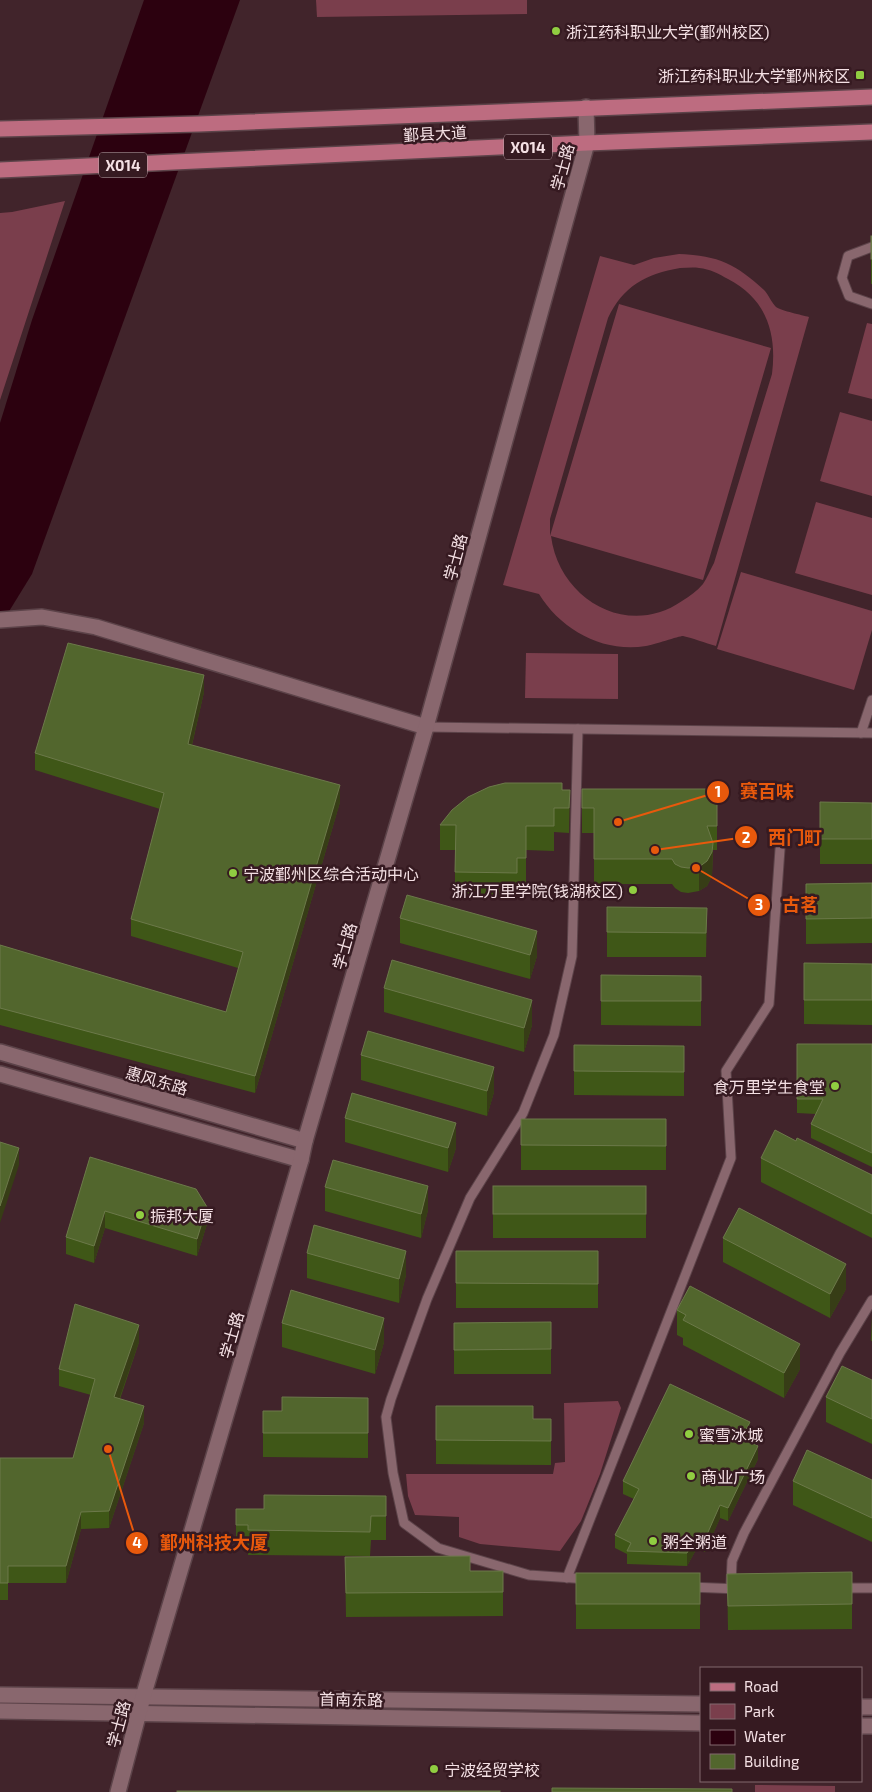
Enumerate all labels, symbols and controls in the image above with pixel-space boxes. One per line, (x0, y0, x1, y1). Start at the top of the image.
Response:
place label: 浙江药科职业大学(鄞州校区) (566, 22, 770, 41)
marker: 浙江药科职业大学(鄞州校区) (550, 25, 562, 37)
place label: 浙江药科职业大学鄞州校区 (658, 66, 850, 85)
marker: 浙江药科职业大学鄞州校区 (854, 69, 866, 81)
street label: 鄞县大道 (403, 122, 467, 144)
road number: X014 (504, 134, 552, 160)
street label: 学士路 (547, 141, 577, 193)
road number: X014 (99, 152, 147, 178)
street label: 学士路 (440, 531, 470, 583)
callout: 赛百味 (705, 775, 804, 808)
text: 赛百味 (740, 780, 794, 802)
text: 1 (715, 782, 721, 800)
callout: 西门町 (733, 821, 832, 854)
text: 西门町 (768, 826, 822, 848)
text: 2 (742, 828, 751, 846)
place label: 宁波鄞州区综合活动中心 (243, 864, 419, 883)
marker: 宁波鄞州区综合活动中心 (227, 867, 239, 879)
place label: 浙江万里学院(钱湖校区) (452, 881, 623, 900)
marker: 浙江万里学院(钱湖校区) (627, 884, 639, 896)
callout: 古茗 (747, 888, 828, 921)
text: 古茗 (782, 893, 818, 915)
text: 3 (755, 895, 763, 913)
street label: 学士路 (328, 920, 360, 972)
street label: 惠风东路 (124, 1062, 190, 1098)
place label: 食万里学生食堂 (713, 1077, 825, 1096)
marker: 食万里学生食堂 (829, 1080, 841, 1092)
place label: 振邦大厦 (150, 1206, 214, 1225)
marker: 振邦大厦 (134, 1209, 146, 1221)
street label: 学士路 (215, 1309, 247, 1361)
place label: 蜜雪冰城 (699, 1425, 763, 1444)
marker: 蜜雪冰城 (683, 1428, 695, 1440)
place label: 商业广场 (701, 1467, 765, 1486)
marker: 商业广场 (685, 1470, 697, 1482)
callout: 鄞州科技大厦 (125, 1526, 278, 1559)
text: 鄞州科技大厦 (160, 1531, 268, 1553)
place label: 粥全粥道 (663, 1532, 727, 1551)
text: 4 (132, 1533, 142, 1551)
marker: 粥全粥道 (647, 1535, 659, 1547)
legend (700, 1667, 862, 1782)
text: Road (744, 1677, 779, 1695)
street label: 首南东路 (319, 1689, 383, 1709)
street label: 学士路 (103, 1698, 133, 1750)
text: Park (744, 1702, 775, 1720)
text: Water (744, 1727, 786, 1745)
text: Building (744, 1752, 800, 1770)
place label: 宁波经贸学校 (444, 1760, 540, 1779)
marker: 宁波经贸学校 (428, 1763, 440, 1775)

